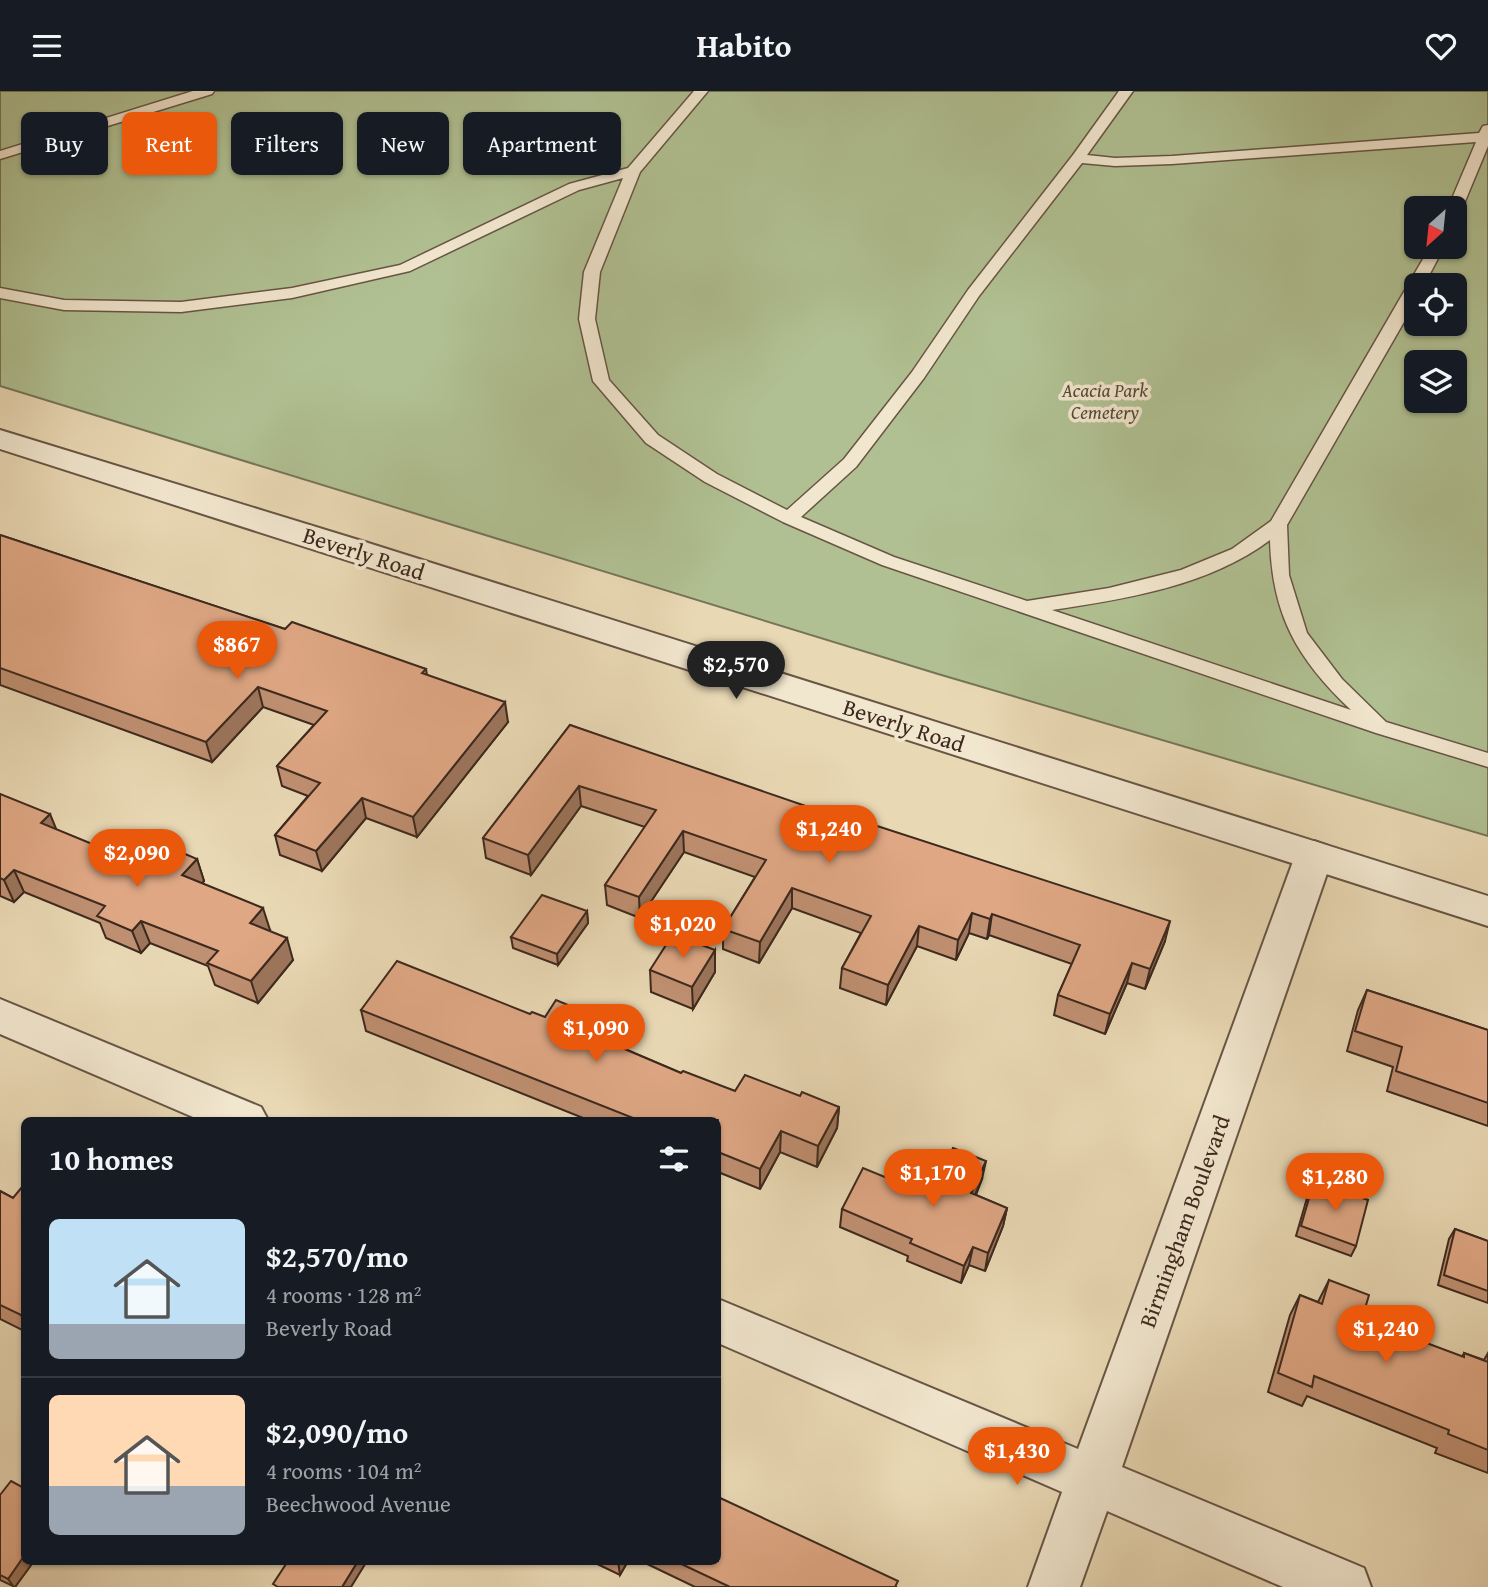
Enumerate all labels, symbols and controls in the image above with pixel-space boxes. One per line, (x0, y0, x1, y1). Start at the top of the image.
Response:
text: Habito (696, 22, 792, 69)
icon: menu (28, 27, 66, 65)
icon: heart (1422, 27, 1460, 65)
chip: Buy (21, 112, 108, 175)
chip: Rent (122, 112, 217, 175)
chip: Filters (231, 112, 343, 175)
chip: New (357, 112, 449, 175)
chip: Apartment (463, 112, 621, 175)
north arrow (1404, 196, 1466, 259)
map controls (1404, 196, 1467, 413)
button: locate (1404, 273, 1467, 336)
button: layers (1404, 350, 1467, 413)
park label: Acacia Park Cemetery (1061, 376, 1148, 426)
street label: Beverly Road (299, 518, 430, 588)
pin: $867 (196, 621, 278, 681)
text: $867 (213, 627, 261, 660)
pin: $2,570 (679, 641, 793, 701)
text: $2,570 (703, 647, 769, 680)
street label: Beverly Road (839, 690, 970, 760)
pin: $1,240 (772, 805, 886, 865)
text: $1,240 (796, 811, 862, 844)
pin: $2,090 (80, 829, 194, 889)
text: $2,090 (104, 835, 170, 868)
pin: $1,020 (626, 901, 740, 960)
text: $1,020 (650, 906, 716, 939)
pin: $1,090 (539, 1005, 653, 1064)
text: $1,090 (563, 1010, 629, 1043)
street label: Birmingham Boulevard (1130, 1109, 1238, 1332)
text: 10 homes (49, 1137, 174, 1181)
icon: filters (655, 1140, 693, 1178)
pin: $1,170 (876, 1149, 990, 1209)
pin: $1,280 (1278, 1153, 1392, 1213)
text: $1,170 (900, 1155, 966, 1188)
text: $1,280 (1302, 1159, 1368, 1192)
text: $2,570/mo (266, 1234, 408, 1278)
icon: home (105, 1247, 189, 1331)
text: 4 rooms · 128 m² (266, 1278, 421, 1311)
pin: $1,240 (1329, 1305, 1443, 1365)
text: Beverly Road (266, 1311, 392, 1344)
text: $1,240 (1353, 1311, 1419, 1344)
text: $2,090/mo (266, 1410, 408, 1454)
icon: home (105, 1423, 189, 1507)
pin: $1,430 (960, 1427, 1074, 1487)
text: $1,430 (984, 1433, 1050, 1466)
text: 4 rooms · 104 m² (266, 1454, 421, 1487)
text: Beechwood Avenue (266, 1487, 451, 1520)

